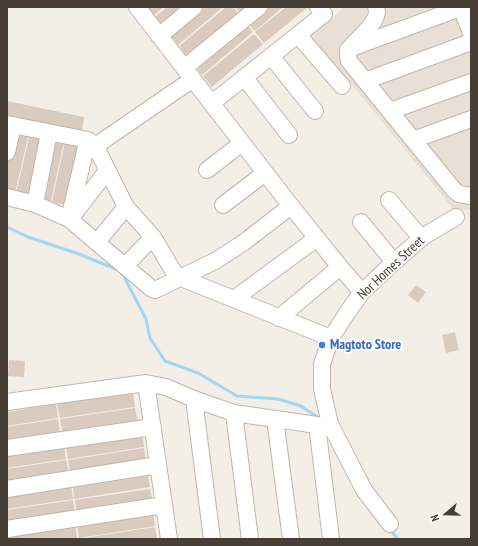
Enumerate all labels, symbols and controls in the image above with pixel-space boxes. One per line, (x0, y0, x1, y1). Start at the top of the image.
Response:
street label: Nor Homes Street (354, 233, 428, 303)
place label: Magtoto Store (330, 337, 401, 353)
marker: Magtoto Store (317, 340, 327, 350)
north arrow (426, 494, 466, 534)
text: N (427, 513, 442, 523)

